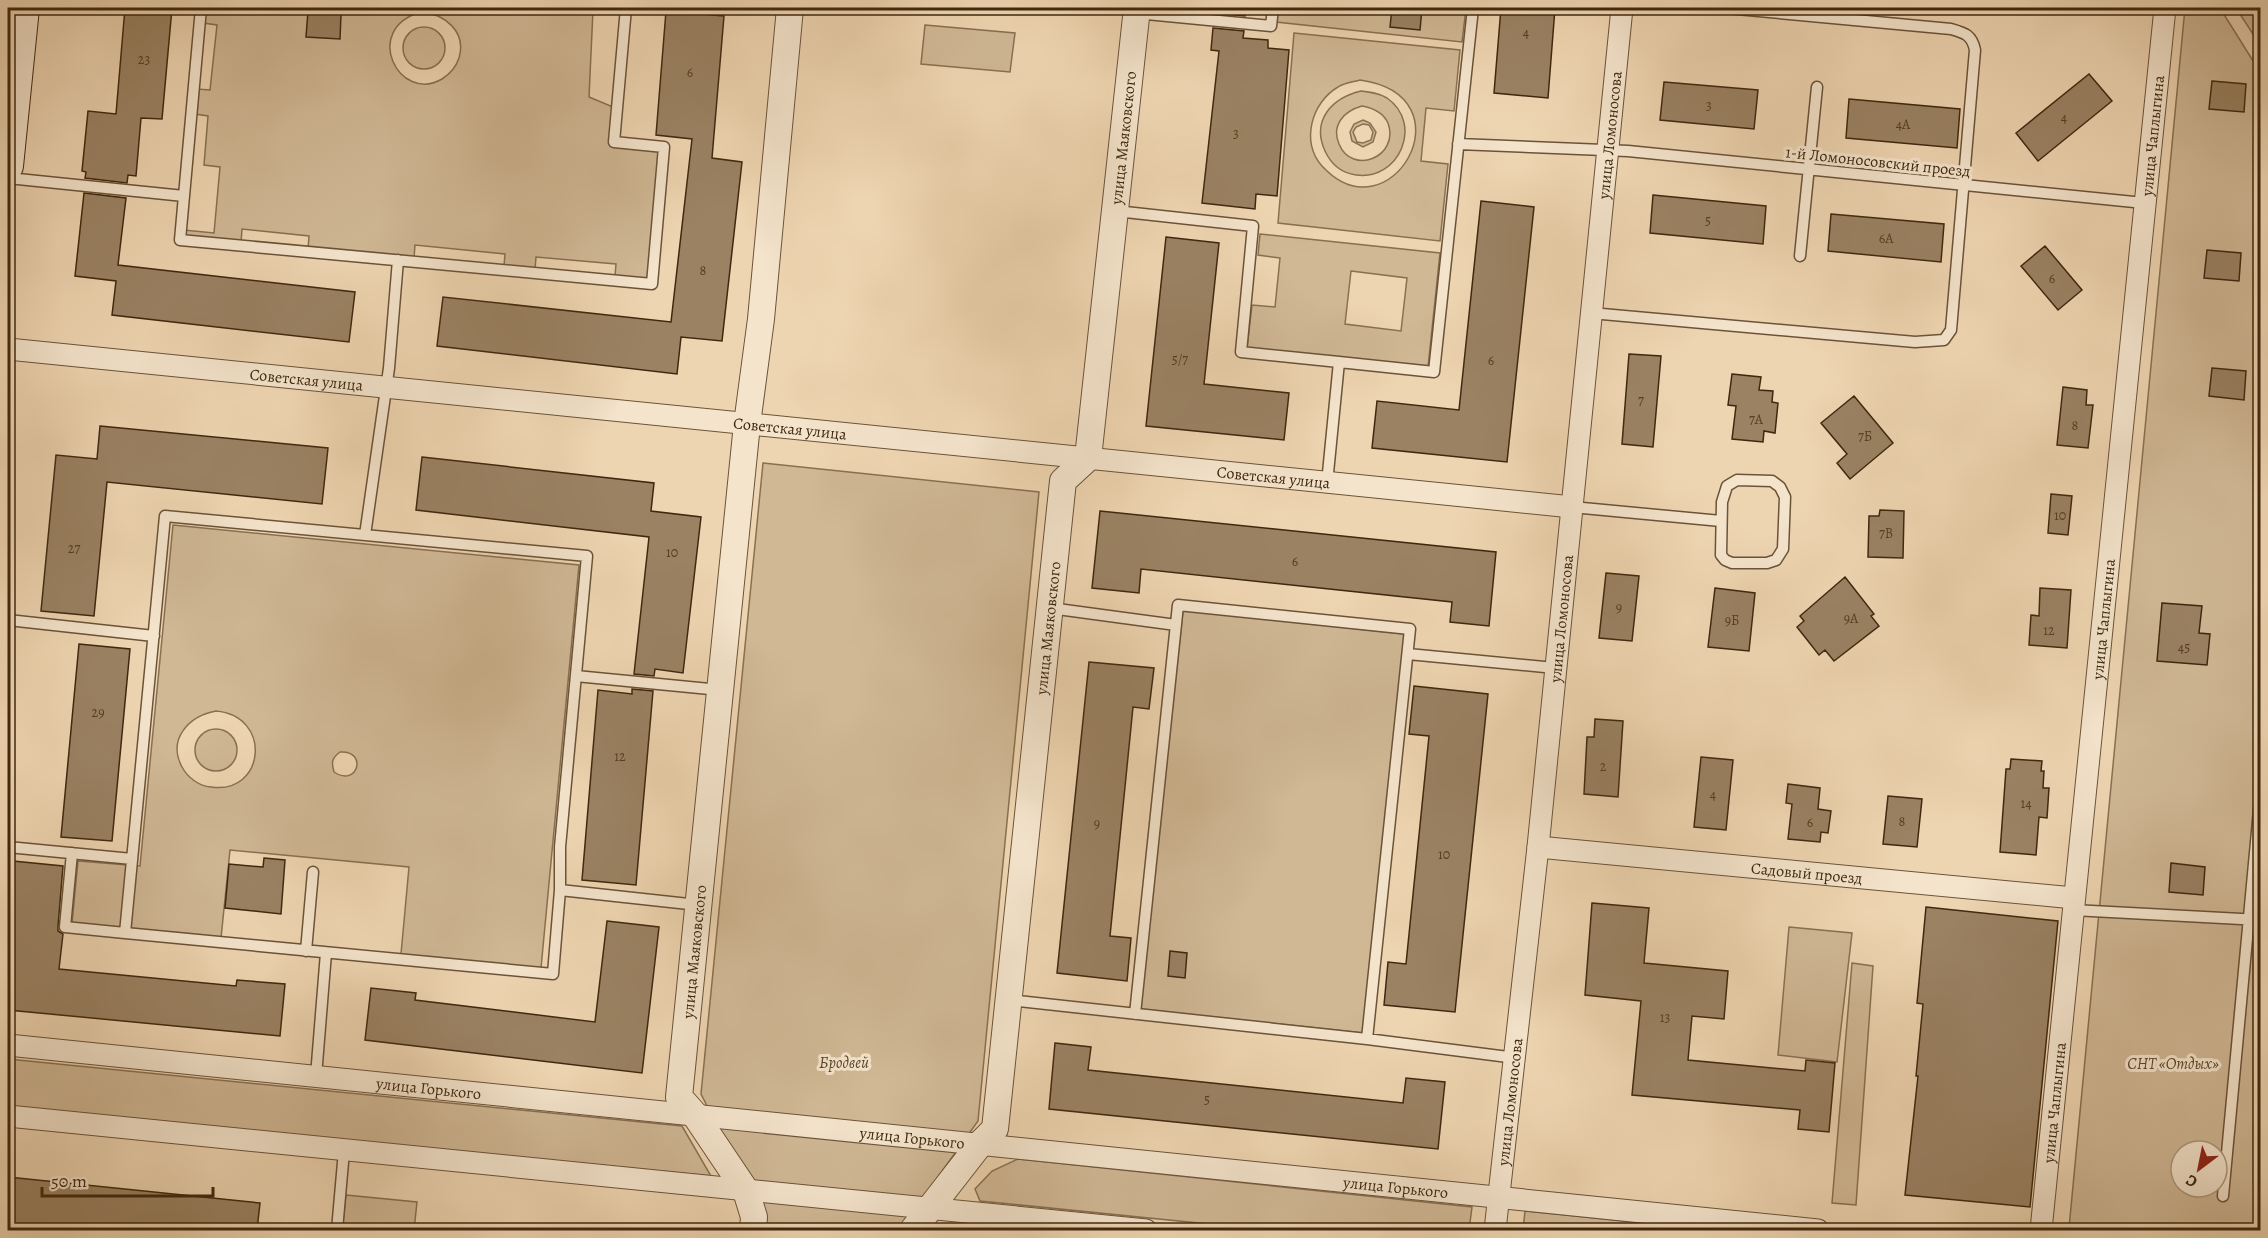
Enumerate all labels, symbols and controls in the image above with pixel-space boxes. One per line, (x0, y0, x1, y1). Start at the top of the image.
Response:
house number: 4 (1523, 23, 1529, 42)
house number: 23 (138, 50, 150, 69)
house number: 6 (687, 63, 693, 82)
street label: улица Маяковского (1106, 70, 1142, 207)
street label: улица Ломоносова (1593, 70, 1628, 201)
street label: улица Чаплыгина (2136, 74, 2170, 198)
house number: 3 (1706, 96, 1712, 115)
house number: 4 (2061, 108, 2067, 127)
house number: 4А (1896, 115, 1911, 134)
house number: 3 (1233, 124, 1239, 143)
street label: 1-й Ломоносовский проезд (1784, 141, 1972, 183)
house number: 5 (1705, 211, 1711, 230)
house number: 6А (1879, 229, 1894, 248)
house number: 8 (700, 261, 707, 280)
house number: 6 (2049, 269, 2055, 288)
house number: 5/7 (1172, 350, 1188, 369)
house number: 6 (1488, 351, 1494, 370)
street label: Советская улица (249, 363, 365, 397)
house number: 7 (1638, 391, 1644, 410)
house number: 7А (1749, 410, 1764, 429)
street label: Советская улица (732, 412, 848, 446)
house number: 8 (2072, 416, 2079, 435)
house number: 7Б (1858, 427, 1872, 446)
street label: Советская улица (1216, 461, 1332, 495)
house number: 10 (2054, 506, 2066, 525)
house number: 7В (1879, 524, 1893, 543)
house number: 27 (68, 539, 80, 558)
house number: 10 (666, 543, 678, 562)
house number: 6 (1292, 552, 1298, 571)
street label: улица Ломоносова (1544, 553, 1579, 685)
street label: улица Чаплыгина (2087, 557, 2121, 682)
street label: улица Маяковского (1031, 560, 1067, 697)
house number: 9 (1616, 598, 1622, 617)
house number: 9А (1844, 609, 1859, 628)
house number: 9Б (1725, 611, 1739, 630)
house number: 12 (2043, 621, 2055, 640)
house number: 45 (2178, 638, 2190, 657)
house number: 29 (91, 703, 105, 722)
house number: 12 (614, 747, 626, 766)
house number: 2 (1600, 757, 1607, 776)
house number: 4 (1710, 785, 1716, 804)
house number: 14 (2020, 794, 2032, 813)
house number: 8 (1899, 812, 1906, 831)
house number: 6 (1807, 813, 1813, 832)
house number: 9 (1094, 814, 1100, 833)
house number: 10 (1438, 845, 1450, 864)
street label: Садовый проезд (1750, 857, 1864, 890)
street label: улица Маяковского (677, 884, 712, 1021)
house number: 13 (1660, 1008, 1670, 1027)
street label: улица Ломоносова (1492, 1036, 1529, 1168)
street label: улица Чаплыгина (2038, 1041, 2072, 1165)
park label: Бродвей (819, 1052, 869, 1074)
park label: СНТ «Отдых» (2127, 1053, 2219, 1075)
street label: улица Горького (374, 1073, 482, 1105)
house number: 5 (1204, 1090, 1210, 1109)
street label: улица Горького (858, 1122, 966, 1155)
north arrow (2169, 1139, 2229, 1199)
scale bar (42, 1160, 213, 1198)
text: 50 m (51, 1169, 87, 1193)
text: С (2181, 1169, 2202, 1193)
street label: улица Горького (1341, 1171, 1449, 1204)

